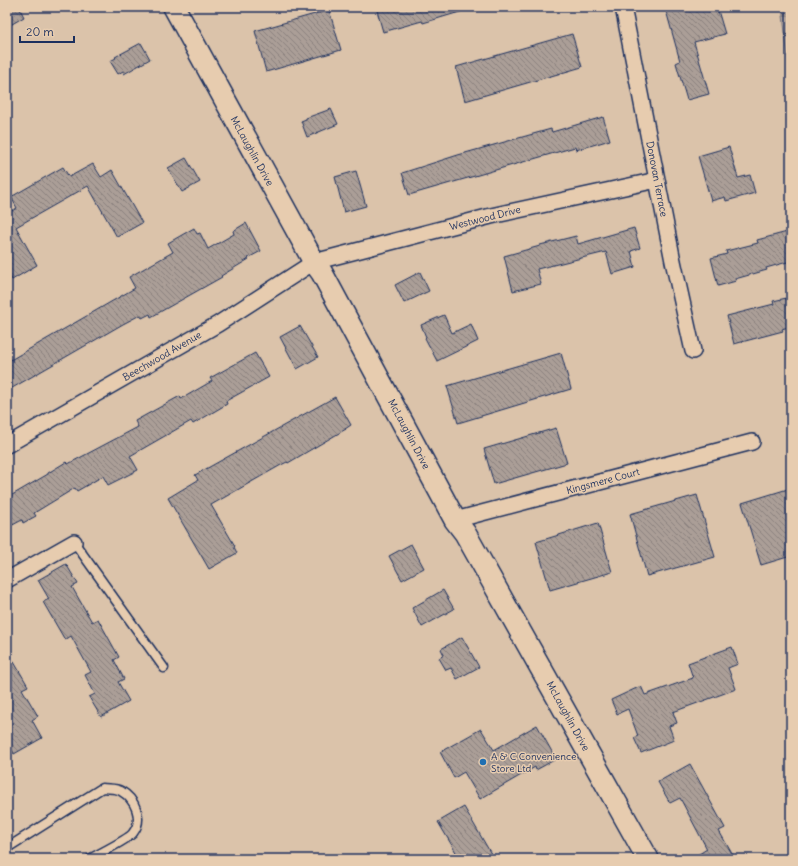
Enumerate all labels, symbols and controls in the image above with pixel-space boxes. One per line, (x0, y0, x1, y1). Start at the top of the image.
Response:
scale bar (20, 18, 74, 44)
text: 20 m (26, 24, 54, 39)
street label: McLaughlin Drive (228, 114, 276, 188)
street label: Donovan Terrace (643, 140, 671, 218)
street label: Westwood Drive (448, 203, 522, 233)
street label: Beechwood Avenue (120, 328, 204, 384)
street label: McLaughlin Drive (385, 397, 433, 471)
street label: Kingsmere Court (565, 465, 642, 497)
street label: McLaughlin Drive (544, 679, 592, 753)
place label: A & C Convenience Store Ltd (491, 750, 576, 775)
marker: A & C Convenience Store Ltd (478, 757, 488, 767)

